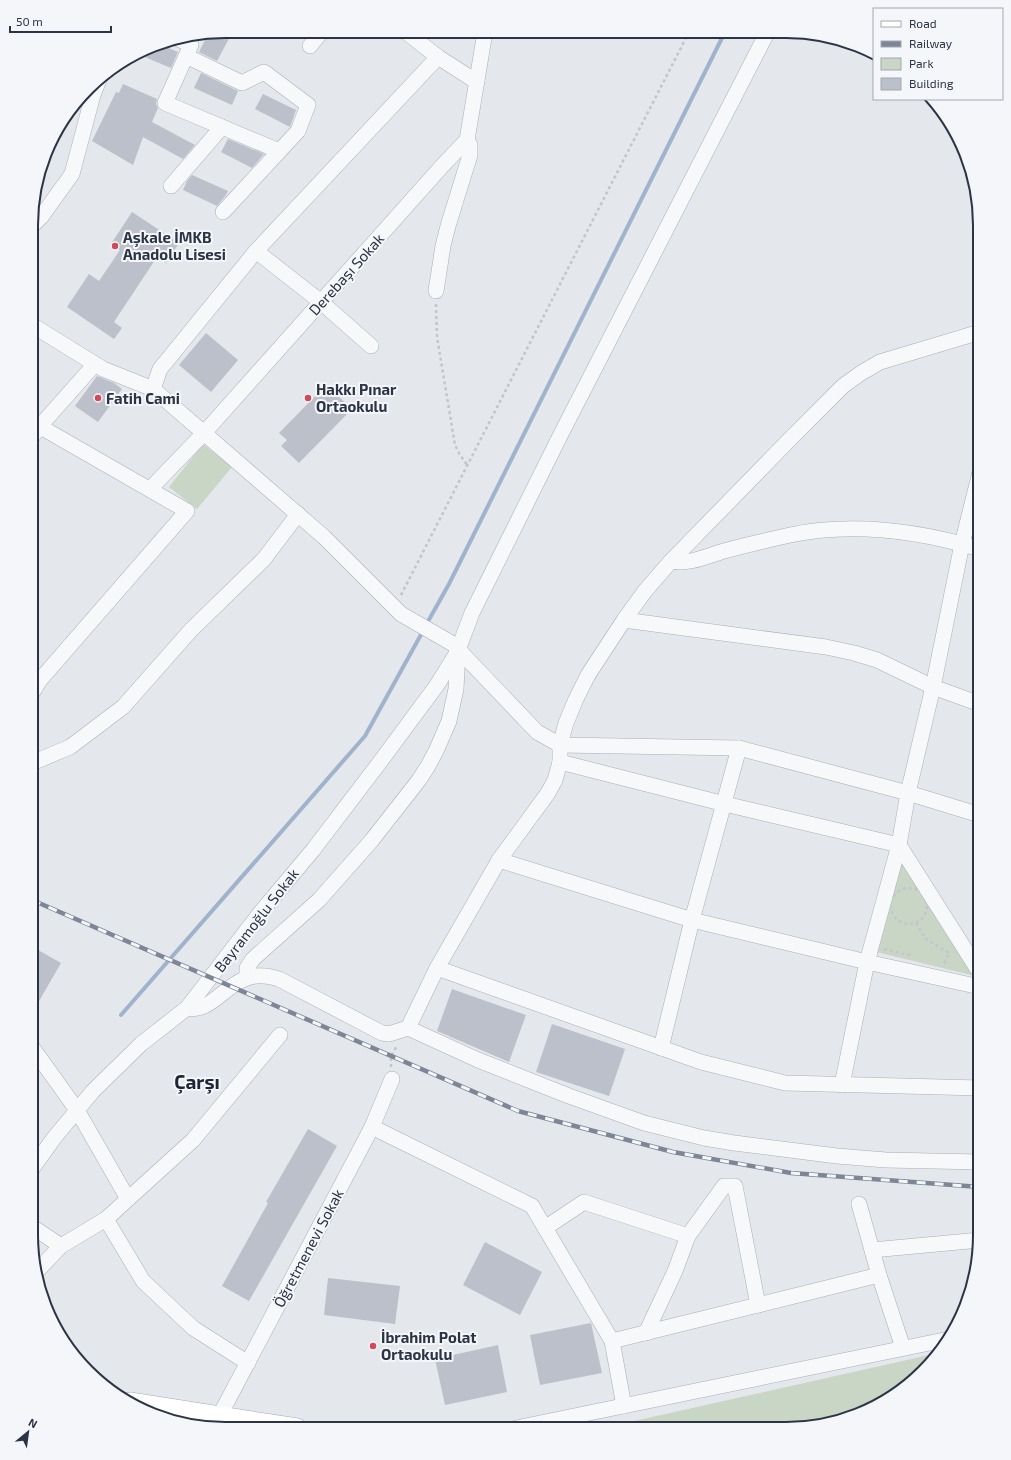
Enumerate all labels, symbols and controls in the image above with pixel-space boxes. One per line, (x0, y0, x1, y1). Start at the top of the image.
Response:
scale bar (10, 8, 111, 34)
legend (873, 8, 1003, 100)
text: 50 m (16, 14, 43, 28)
text: Road (909, 16, 937, 30)
text: Railway (909, 36, 953, 50)
text: Park (909, 56, 934, 70)
text: Building (909, 76, 954, 90)
place label: Aşkale İMKB Anadolu Lisesi (123, 228, 226, 263)
street label: Derebaşı Sokak (305, 229, 388, 319)
marker: Aşkale İMKB Anadolu Lisesi (110, 241, 120, 251)
place label: Hakkı Pınar Ortaokulu (316, 380, 397, 415)
place label: Fatih Cami (106, 389, 180, 407)
marker: Fatih Cami (93, 393, 103, 403)
marker: Hakkı Pınar Ortaokulu (303, 393, 313, 403)
street label: Bayramoğlu Sokak (210, 864, 302, 975)
district label: Çarşı (174, 1070, 220, 1094)
street label: Öğretmenevi Sokak (269, 1185, 347, 1310)
place label: İbrahim Polat Ortaokulu (381, 1328, 477, 1363)
marker: İbrahim Polat Ortaokulu (368, 1341, 378, 1351)
north arrow (8, 1412, 48, 1452)
text: N (26, 1415, 40, 1430)

